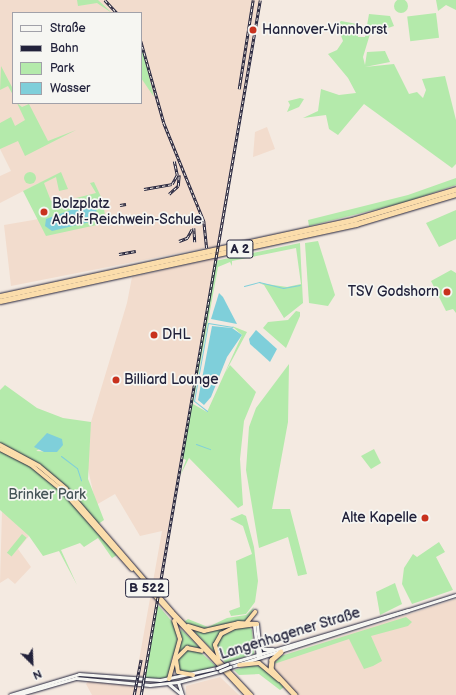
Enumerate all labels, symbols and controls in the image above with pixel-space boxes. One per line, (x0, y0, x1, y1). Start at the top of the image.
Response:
legend (12, 12, 142, 104)
text: Straße (50, 21, 86, 36)
place label: Hannover-Vinnhorst (262, 22, 387, 38)
marker: Hannover-Vinnhorst (247, 24, 259, 36)
text: Bahn (50, 41, 78, 56)
text: Park (50, 61, 74, 76)
text: Wasser (50, 81, 90, 96)
place label: Bolzplatz Adolf-Reichwein-Schule (52, 196, 202, 228)
marker: Bolzplatz Adolf-Reichwein-Schule (39, 207, 49, 217)
road number: A 2 (226, 238, 254, 260)
place label: TSV Godshorn (348, 284, 439, 300)
marker: TSV Godshorn (442, 287, 452, 297)
place label: DHL (162, 327, 190, 343)
marker: DHL (149, 330, 159, 340)
place label: Billiard Lounge (124, 372, 218, 388)
marker: Billiard Lounge (111, 375, 121, 385)
park label: Brinker Park (8, 487, 86, 503)
place label: Alte Kapelle (342, 510, 417, 526)
marker: Alte Kapelle (420, 513, 430, 523)
road number: B 522 (125, 577, 169, 599)
street label: Langenhagener Straße (218, 605, 362, 663)
north arrow (12, 643, 52, 683)
text: N (31, 667, 44, 682)

